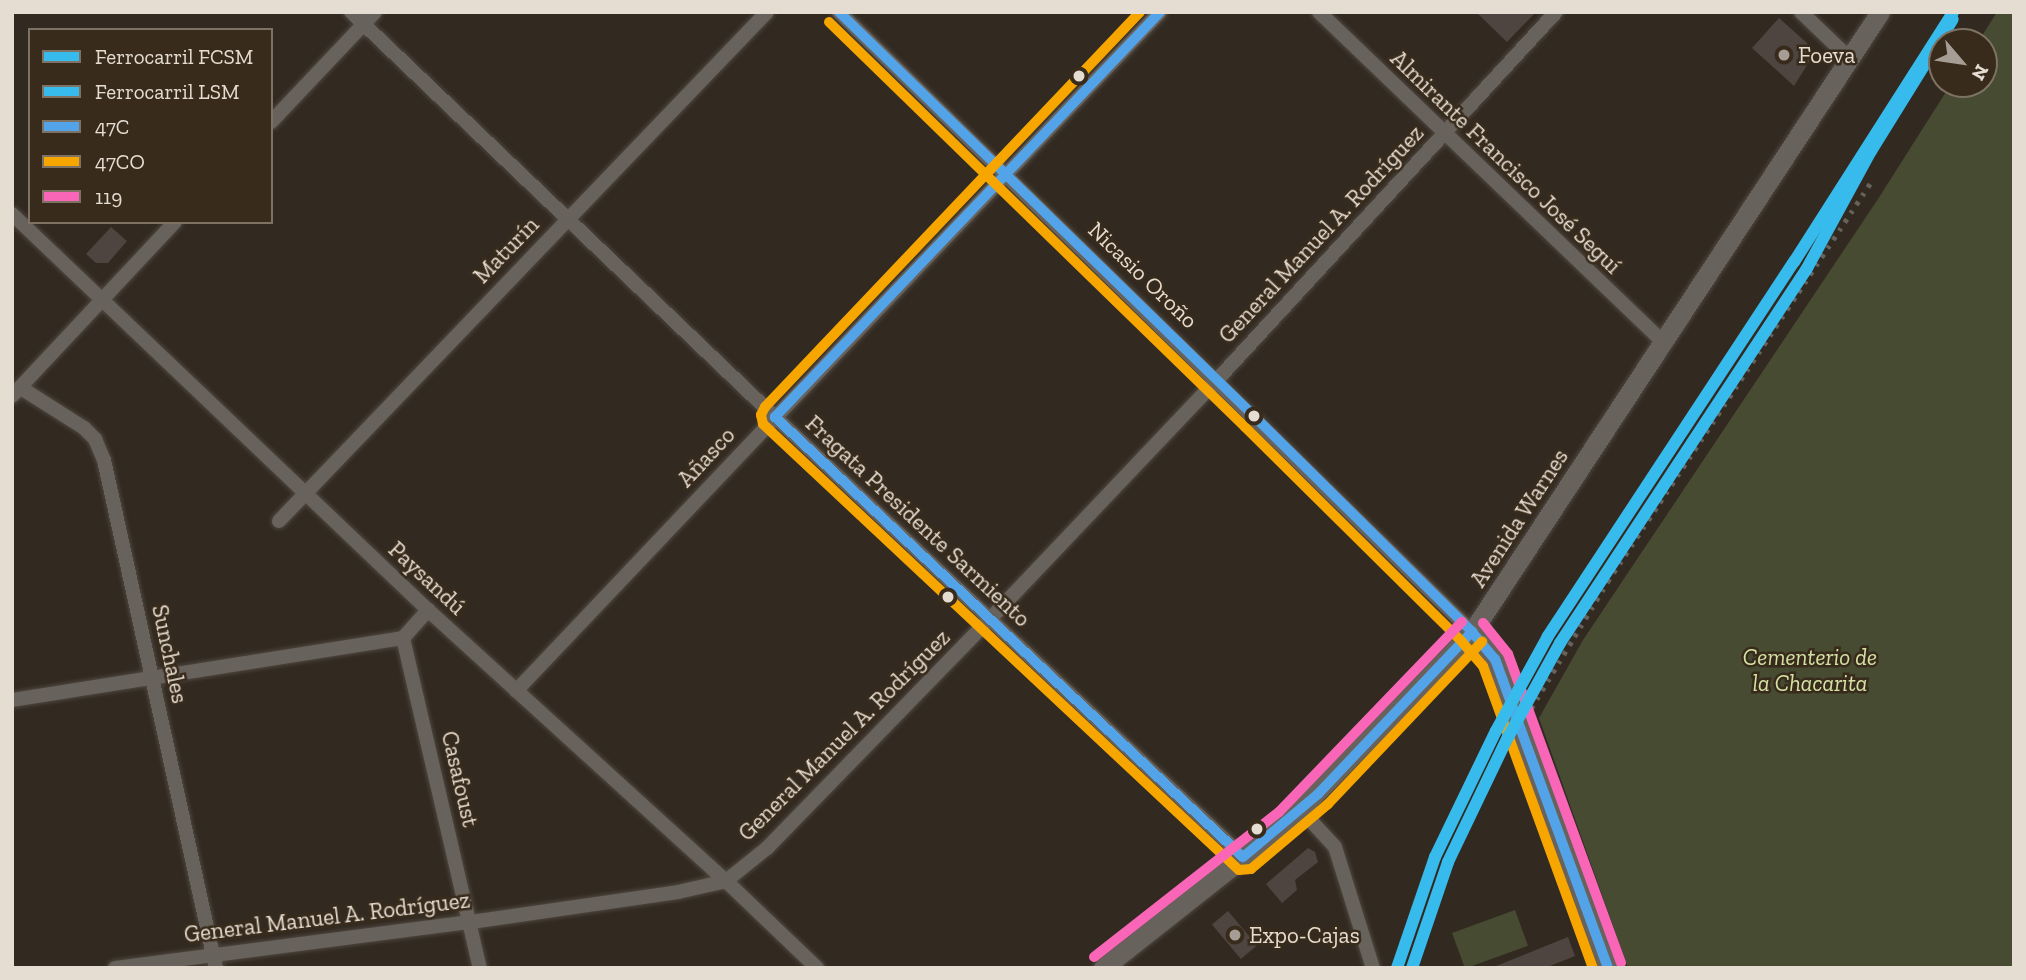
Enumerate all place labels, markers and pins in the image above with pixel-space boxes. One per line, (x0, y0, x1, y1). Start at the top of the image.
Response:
place label: Foeva (1798, 41, 1855, 69)
marker: Foeva (1776, 47, 1792, 63)
unlabelled marker (1072, 69, 1086, 83)
unlabelled marker (1247, 409, 1261, 423)
unlabelled marker (941, 590, 955, 604)
unlabelled marker (1250, 822, 1264, 836)
place label: Expo-Cajas (1249, 921, 1360, 949)
marker: Expo-Cajas (1227, 927, 1243, 943)

